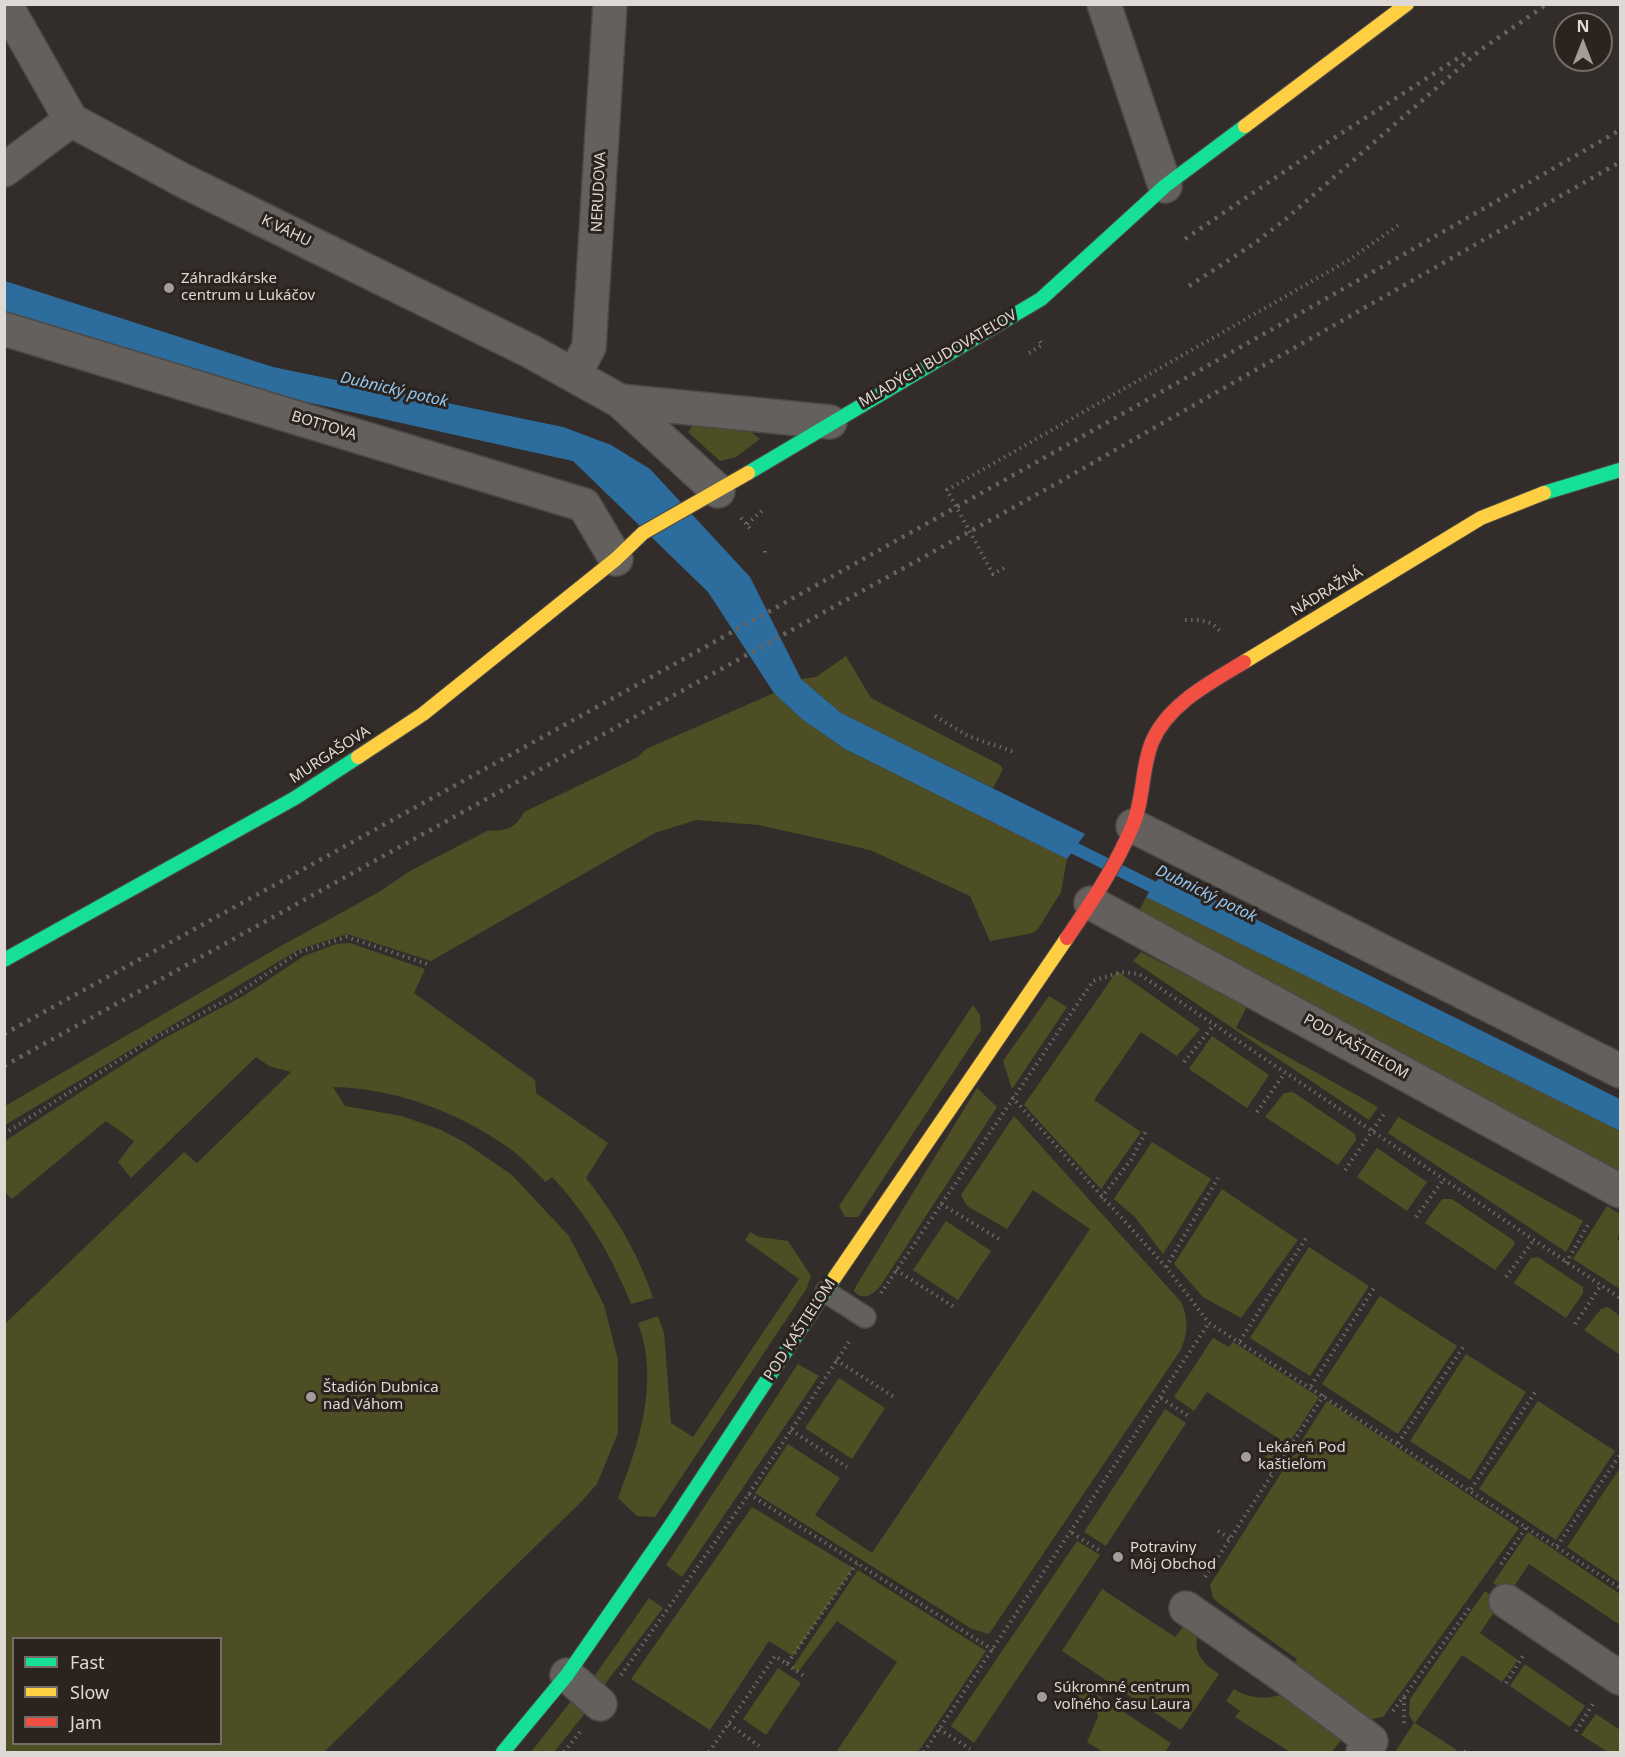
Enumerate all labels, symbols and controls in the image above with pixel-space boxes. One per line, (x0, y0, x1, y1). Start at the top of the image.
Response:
north arrow (1553, 12, 1613, 72)
text: N (1576, 15, 1590, 37)
street label: NERUDOVA (588, 151, 610, 233)
street label: K VÁHU (258, 211, 314, 251)
place label: Záhradkárske centrum u Lukáčov (181, 270, 315, 305)
marker: Záhradkárske centrum u Lukáčov (162, 281, 176, 295)
street label: MLADÝCH BUDOVATEĽOV (856, 306, 1020, 412)
water label: Dubnický potok (338, 368, 450, 412)
street label: BOTTOVA (289, 408, 359, 444)
street label: NÁDRAŽNÁ (1288, 564, 1366, 620)
street label: MURGAŠOVA (286, 722, 374, 788)
water label: Dubnický potok (1152, 861, 1260, 927)
street label: POD KAŠTIEĽOM (1300, 1011, 1412, 1083)
street label: POD KAŠTIEĽOM (760, 1276, 840, 1384)
place label: Štadión Dubnica nad Váhom (323, 1379, 439, 1414)
marker: Štadión Dubnica nad Váhom (304, 1390, 318, 1404)
place label: Lekáreň Pod kaštieľom (1258, 1439, 1346, 1474)
marker: Lekáreň Pod kaštieľom (1239, 1450, 1253, 1464)
place label: Potraviny Môj Obchod (1130, 1539, 1216, 1574)
marker: Potraviny Môj Obchod (1111, 1550, 1125, 1564)
legend (12, 1637, 222, 1745)
text: Fast (70, 1650, 105, 1674)
place label: Súkromné centrum voľného času Laura (1054, 1679, 1190, 1714)
text: Slow (70, 1680, 109, 1704)
marker: Súkromné centrum voľného času Laura (1035, 1690, 1049, 1704)
text: Jam (70, 1710, 102, 1734)

